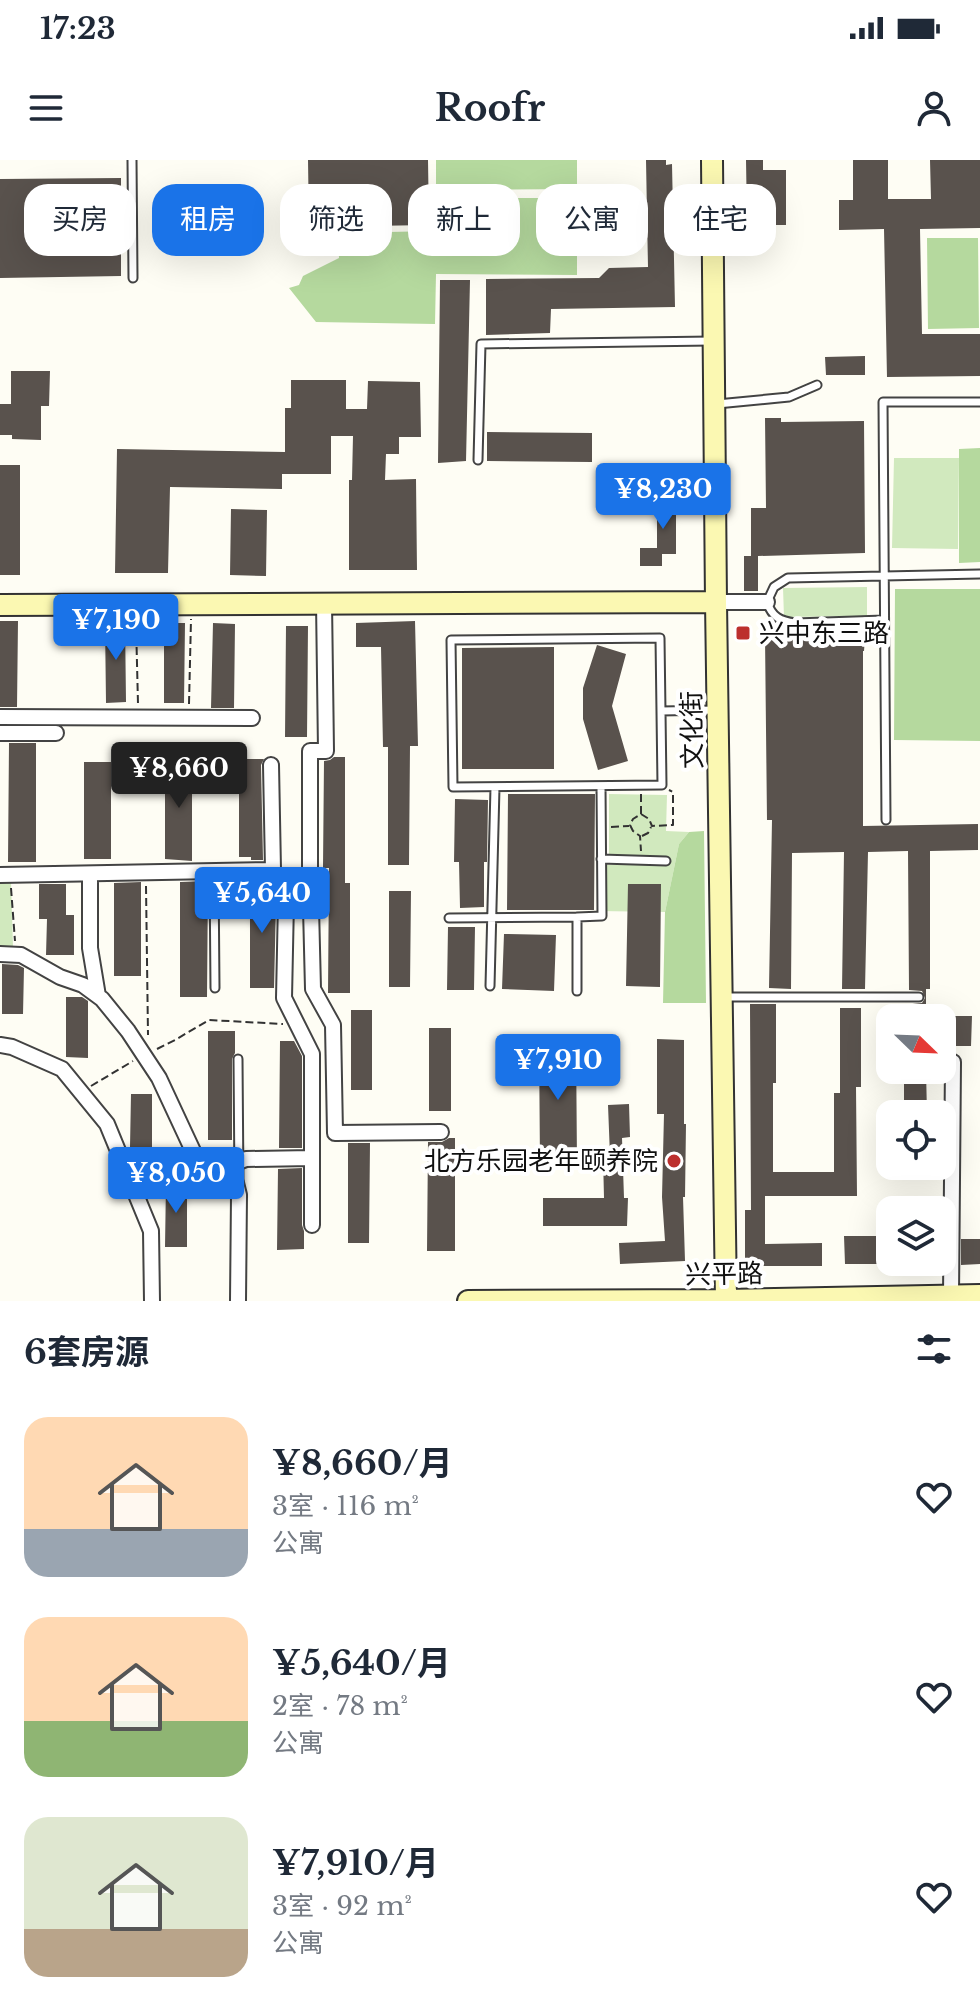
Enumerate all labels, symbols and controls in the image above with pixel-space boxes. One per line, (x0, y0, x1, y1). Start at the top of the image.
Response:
text: 17:23 (40, 10, 116, 47)
icon: menu (24, 86, 68, 130)
text: Roofr (435, 86, 545, 131)
icon: person (912, 86, 956, 130)
chip: 买房 (24, 184, 136, 256)
chip: 租房 (152, 184, 264, 256)
chip: 筛选 (280, 184, 392, 256)
chip: 新上 (408, 184, 520, 256)
chip: 公寓 (536, 184, 648, 256)
chip: 住宅 (664, 184, 776, 256)
pin: ¥8,230 (598, 463, 728, 531)
text: ¥8,230 (614, 473, 712, 505)
pin: ¥7,190 (51, 594, 181, 662)
text: ¥7,190 (71, 604, 161, 636)
place label: 兴中东三路 (759, 617, 889, 649)
marker: 兴中东三路 (734, 624, 752, 642)
street label: 文化街 (675, 691, 709, 769)
pin: ¥8,660 (114, 742, 244, 810)
text: ¥8,660 (129, 752, 229, 784)
pin: ¥5,640 (197, 867, 327, 935)
text: ¥5,640 (213, 877, 311, 909)
north arrow (876, 1004, 956, 1084)
map controls (876, 1004, 956, 1276)
pin: ¥7,910 (493, 1034, 623, 1102)
text: ¥7,910 (513, 1044, 603, 1076)
button: locate (876, 1100, 956, 1180)
place label: 北方乐园老年颐养院 (424, 1145, 658, 1177)
pin: ¥8,050 (111, 1147, 241, 1215)
marker: 北方乐园老年颐养院 (665, 1152, 683, 1170)
text: ¥8,050 (126, 1157, 226, 1189)
button: layers (876, 1196, 956, 1276)
street label: 兴平路 (685, 1257, 763, 1291)
icon: filters (912, 1327, 956, 1371)
text: 6套房源 (24, 1331, 149, 1373)
text: ¥8,660/月 (272, 1442, 453, 1484)
icon: home (88, 1449, 184, 1545)
icon: heart (912, 1475, 956, 1519)
text: 3室 · 116 m² (272, 1490, 419, 1522)
text: 公寓 (272, 1527, 324, 1559)
text: ¥5,640/月 (272, 1642, 451, 1684)
icon: home (88, 1649, 184, 1745)
icon: heart (912, 1675, 956, 1719)
text: 2室 · 78 m² (272, 1690, 408, 1722)
text: 公寓 (272, 1727, 324, 1759)
text: ¥7,910/月 (272, 1842, 439, 1884)
icon: home (88, 1849, 184, 1945)
icon: heart (912, 1875, 956, 1919)
text: 3室 · 92 m² (272, 1890, 412, 1922)
text: 公寓 (272, 1927, 324, 1959)

